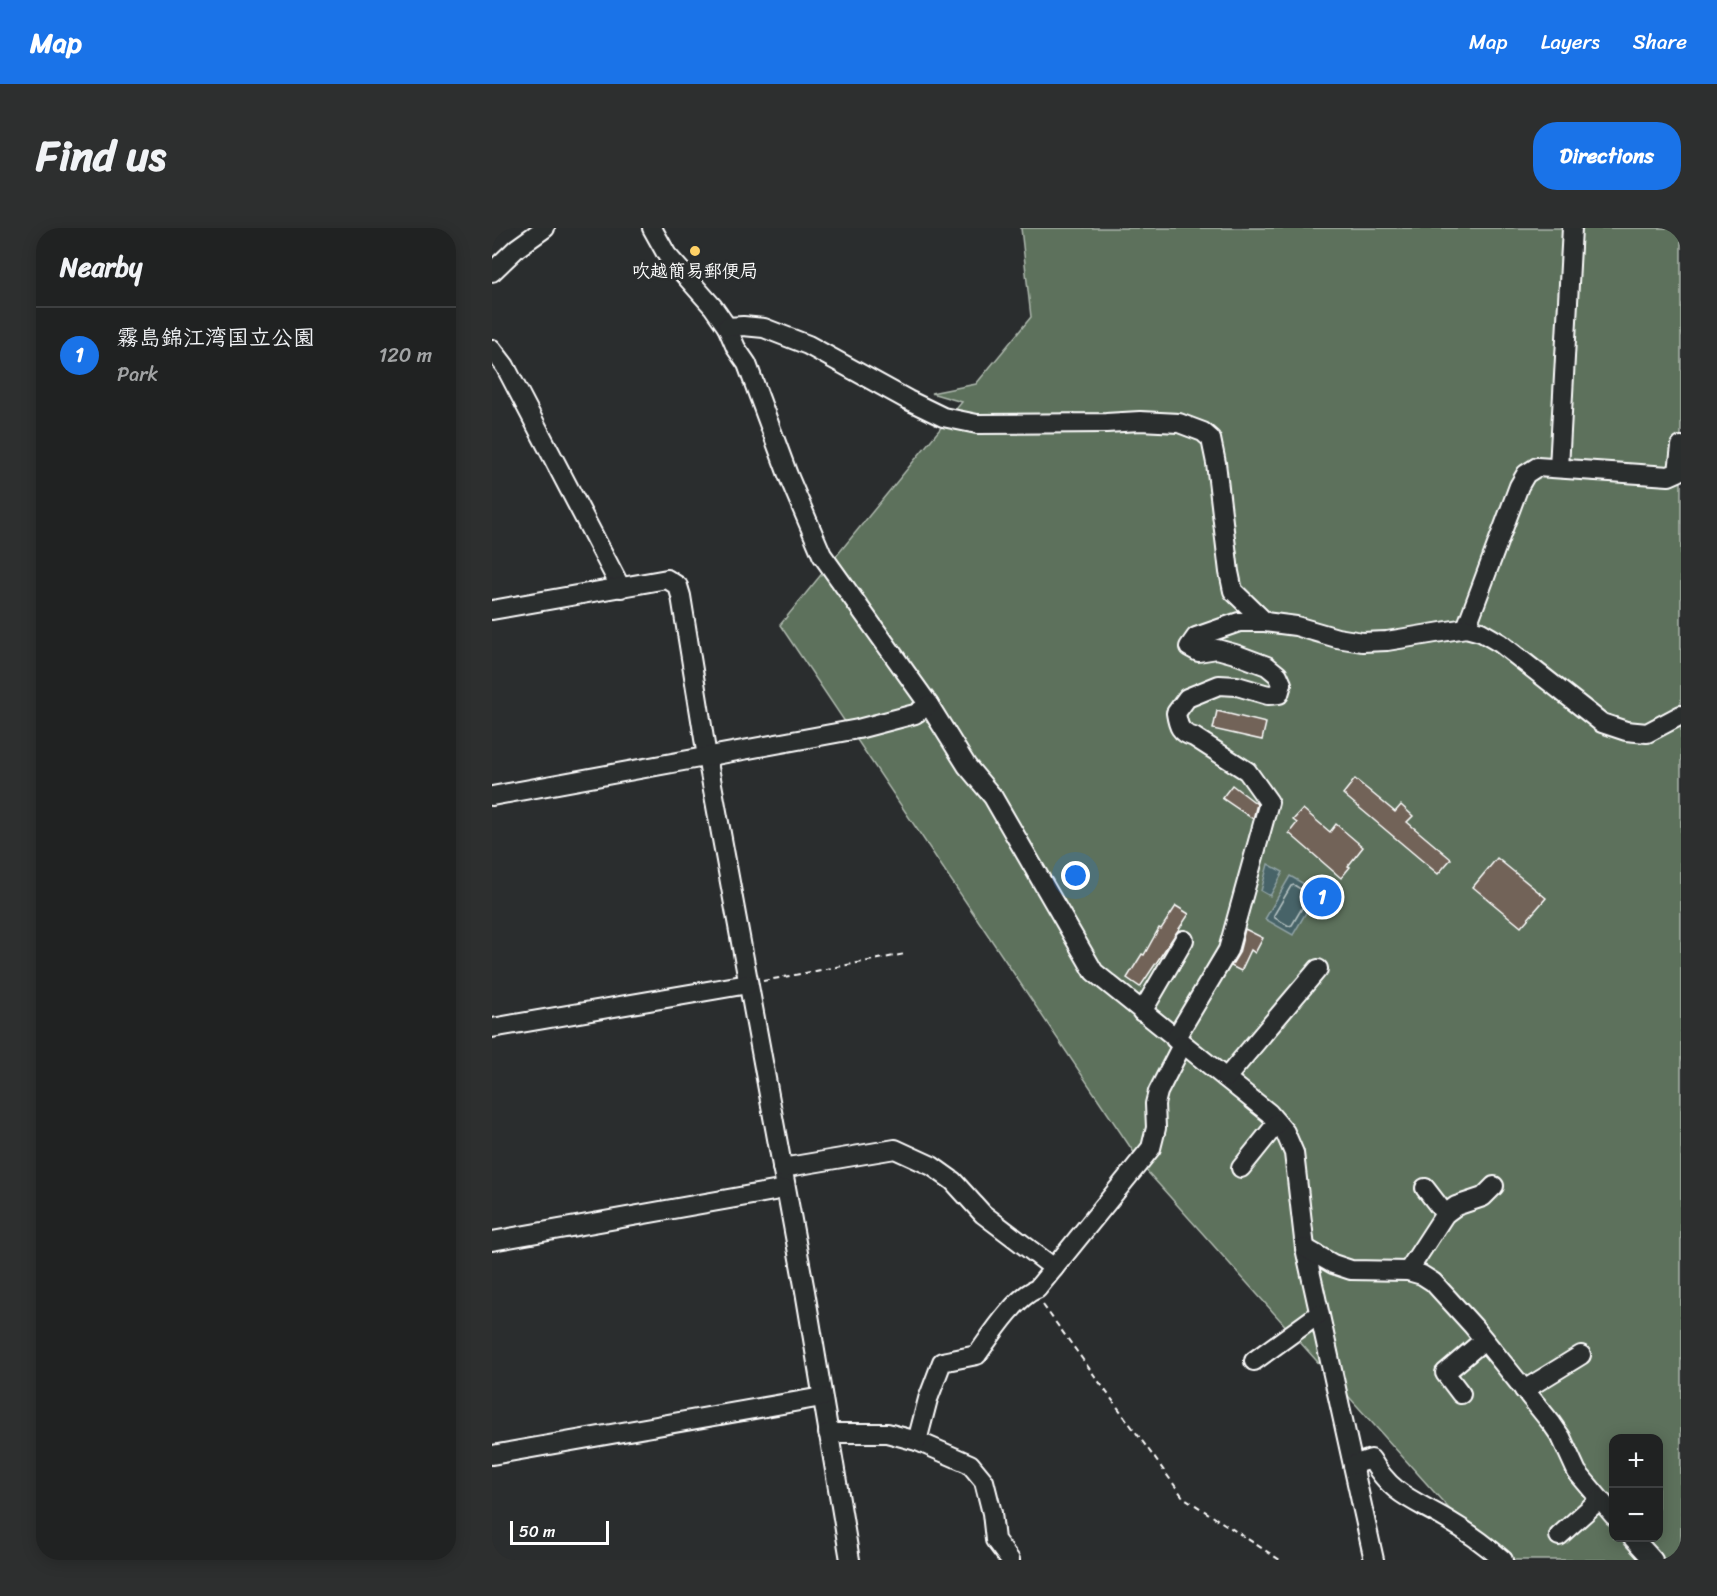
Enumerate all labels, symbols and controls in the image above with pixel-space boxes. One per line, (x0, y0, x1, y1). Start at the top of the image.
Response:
text: Map (30, 18, 82, 67)
text: Map (1469, 23, 1508, 61)
text: Layers (1541, 23, 1600, 61)
text: Share (1633, 23, 1687, 61)
text: Find us (36, 119, 166, 193)
button: Directions (1533, 122, 1681, 190)
text: Nearby (60, 244, 142, 290)
marker: 吹越簡易郵便局 (688, 244, 702, 258)
place label: 吹越簡易郵便局 (632, 255, 758, 287)
text: 霧島錦江湾国立公園 (117, 318, 315, 357)
text: 1 (75, 338, 84, 373)
text: 120 m (379, 338, 432, 373)
text: Park (117, 357, 158, 392)
your location (1061, 861, 1090, 890)
pin: 1 (1302, 874, 1342, 920)
map controls (1609, 1434, 1663, 1542)
button: + (1609, 1434, 1663, 1488)
button: − (1609, 1488, 1663, 1542)
text: 50 m (519, 1517, 555, 1546)
scale bar (510, 1518, 609, 1546)

